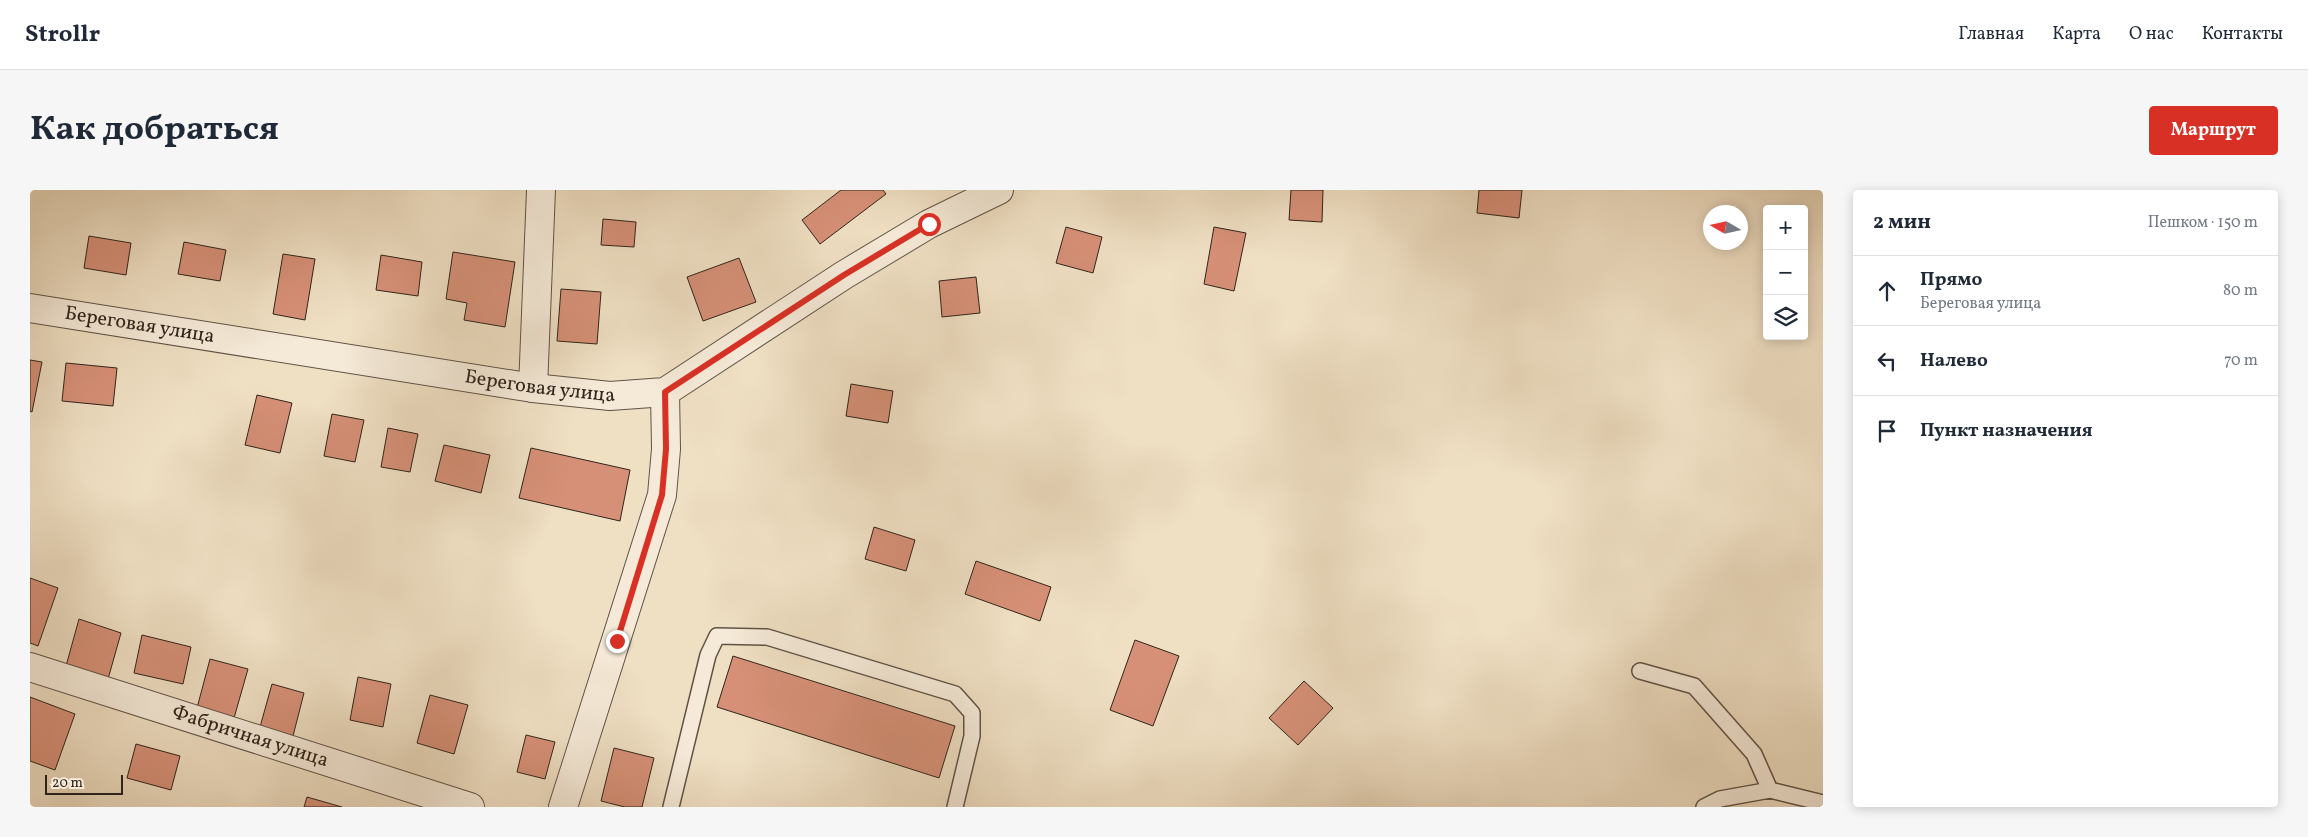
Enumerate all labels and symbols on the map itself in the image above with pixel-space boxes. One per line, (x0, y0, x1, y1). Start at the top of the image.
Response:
north arrow (1703, 205, 1748, 250)
route start (918, 213, 941, 236)
street label: Береговая улица (63, 300, 217, 351)
street label: Береговая улица (463, 363, 616, 410)
route end (606, 630, 629, 653)
street label: Фабричная улица (168, 699, 332, 775)
scale bar (45, 772, 122, 795)

